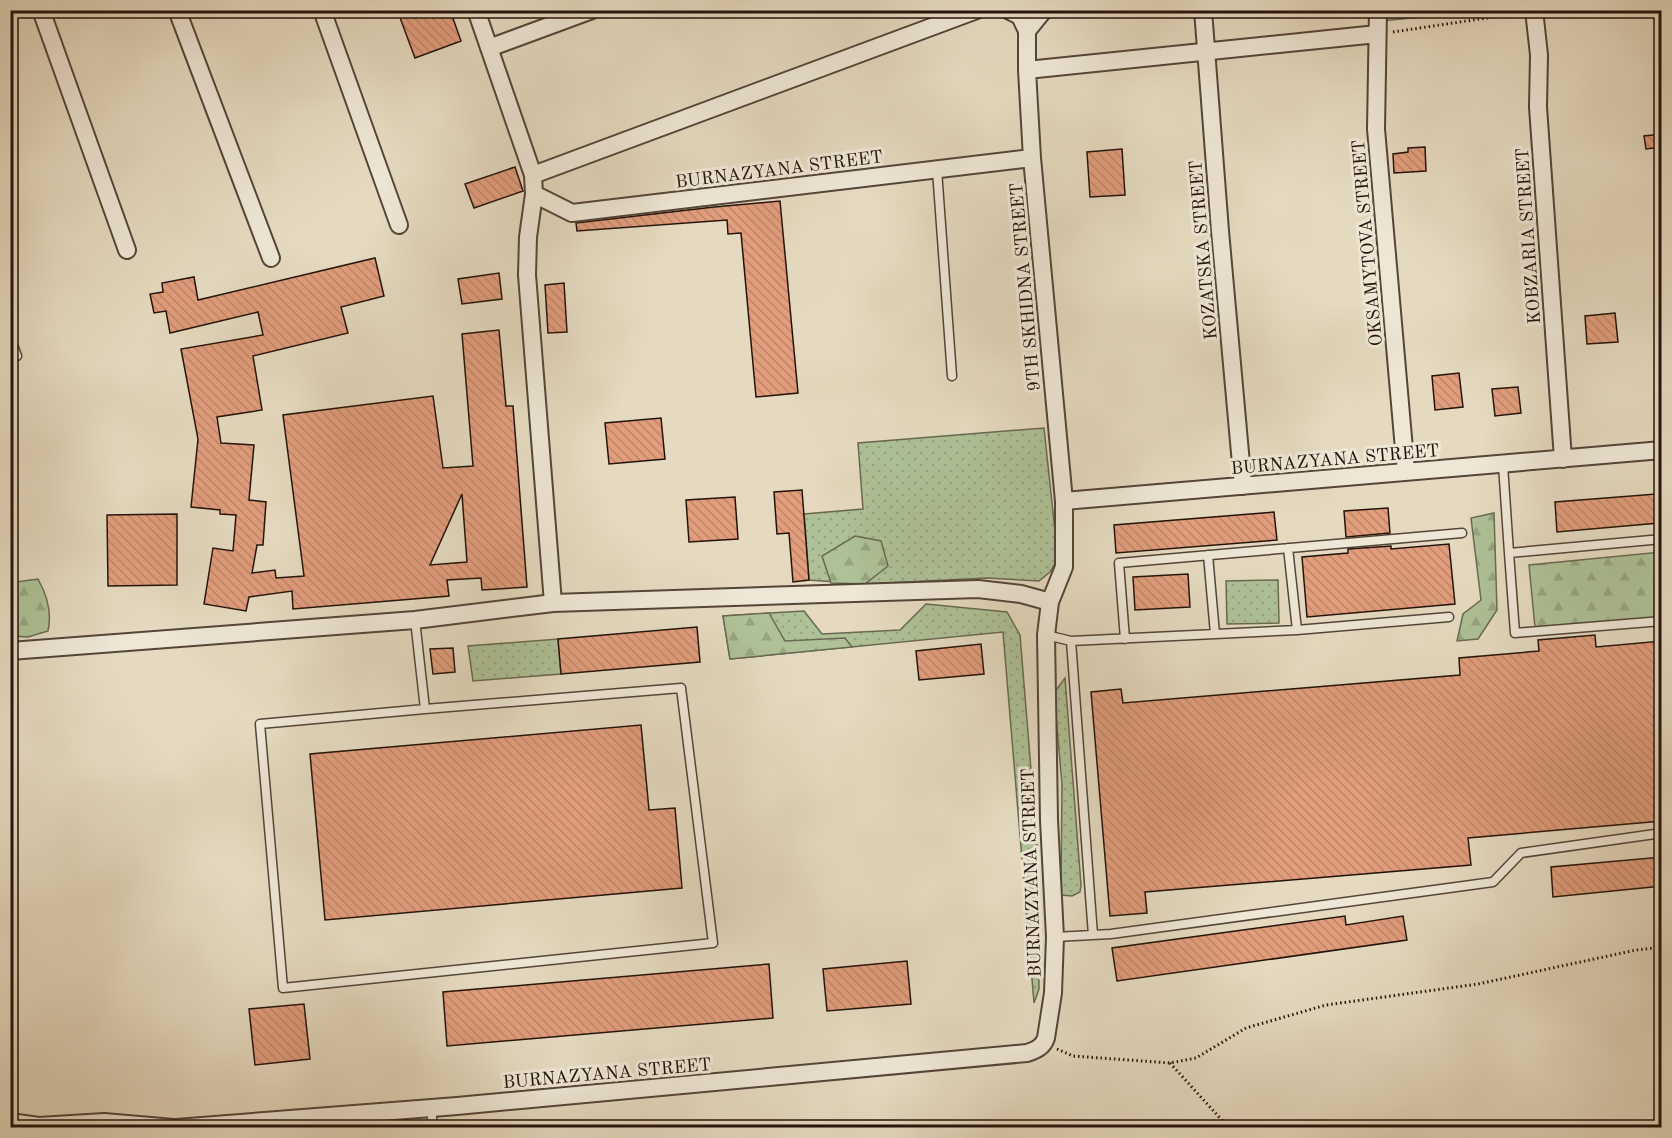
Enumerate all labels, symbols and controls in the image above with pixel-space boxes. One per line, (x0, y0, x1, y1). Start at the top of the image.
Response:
street label: OKSAMYTOVA STREET (1350, 139, 1386, 347)
street label: KOBZARIA STREET (1514, 147, 1544, 325)
street label: BURNAZYANA STREET (674, 148, 884, 192)
street label: KOZATSKA STREET (1187, 159, 1221, 341)
street label: 9TH SKHIDNA STREET (1008, 182, 1044, 392)
street label: BURNAZYANA STREET (1230, 442, 1440, 478)
street label: BURNAZYANA STREET (1019, 768, 1045, 978)
street label: BURNAZYANA STREET (502, 1056, 712, 1092)

